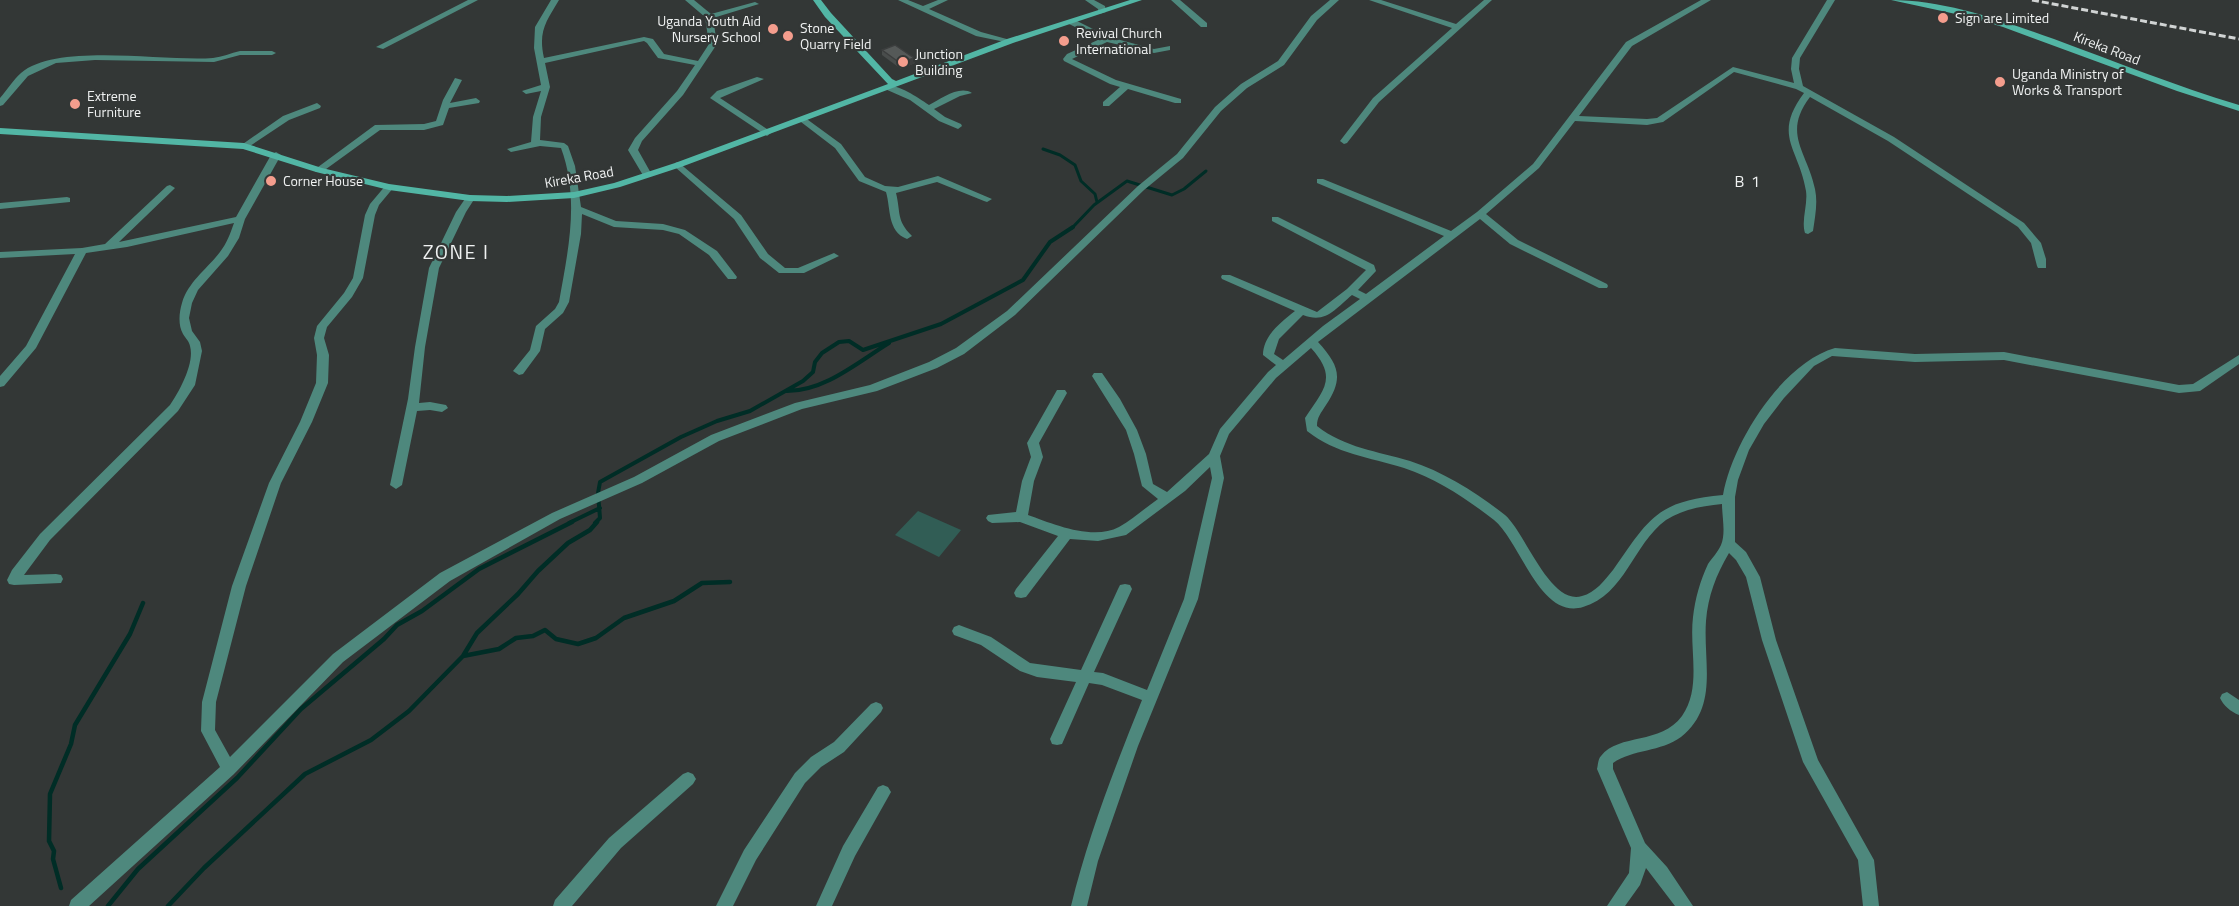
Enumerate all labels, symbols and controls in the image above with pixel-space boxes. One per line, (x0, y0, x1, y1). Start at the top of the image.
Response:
place label: Sign are Limited (1955, 7, 2049, 28)
place label: Uganda Youth Aid Nursery School (657, 10, 761, 47)
marker: Sign are Limited (1936, 11, 1950, 25)
place label: Stone Quarry Field (800, 17, 871, 54)
marker: Uganda Youth Aid Nursery School (766, 22, 780, 36)
place label: Revival Church International (1076, 22, 1162, 59)
street label: Kireka Road (2071, 25, 2144, 70)
marker: Stone Quarry Field (781, 29, 795, 43)
marker: Revival Church International (1057, 34, 1071, 48)
place label: Junction Building (915, 43, 963, 80)
marker: Junction Building (896, 55, 910, 69)
place label: Uganda Ministry of Works & Transport (2012, 63, 2124, 100)
marker: Uganda Ministry of Works & Transport (1993, 75, 2007, 89)
place label: Extreme Furniture (87, 85, 141, 122)
marker: Extreme Furniture (68, 97, 82, 111)
street label: Kireka Road (543, 160, 615, 193)
district label: B 1 (1735, 169, 1761, 193)
place label: Corner House (283, 170, 363, 191)
marker: Corner House (264, 174, 278, 188)
district label: ZONE I (423, 236, 489, 267)

